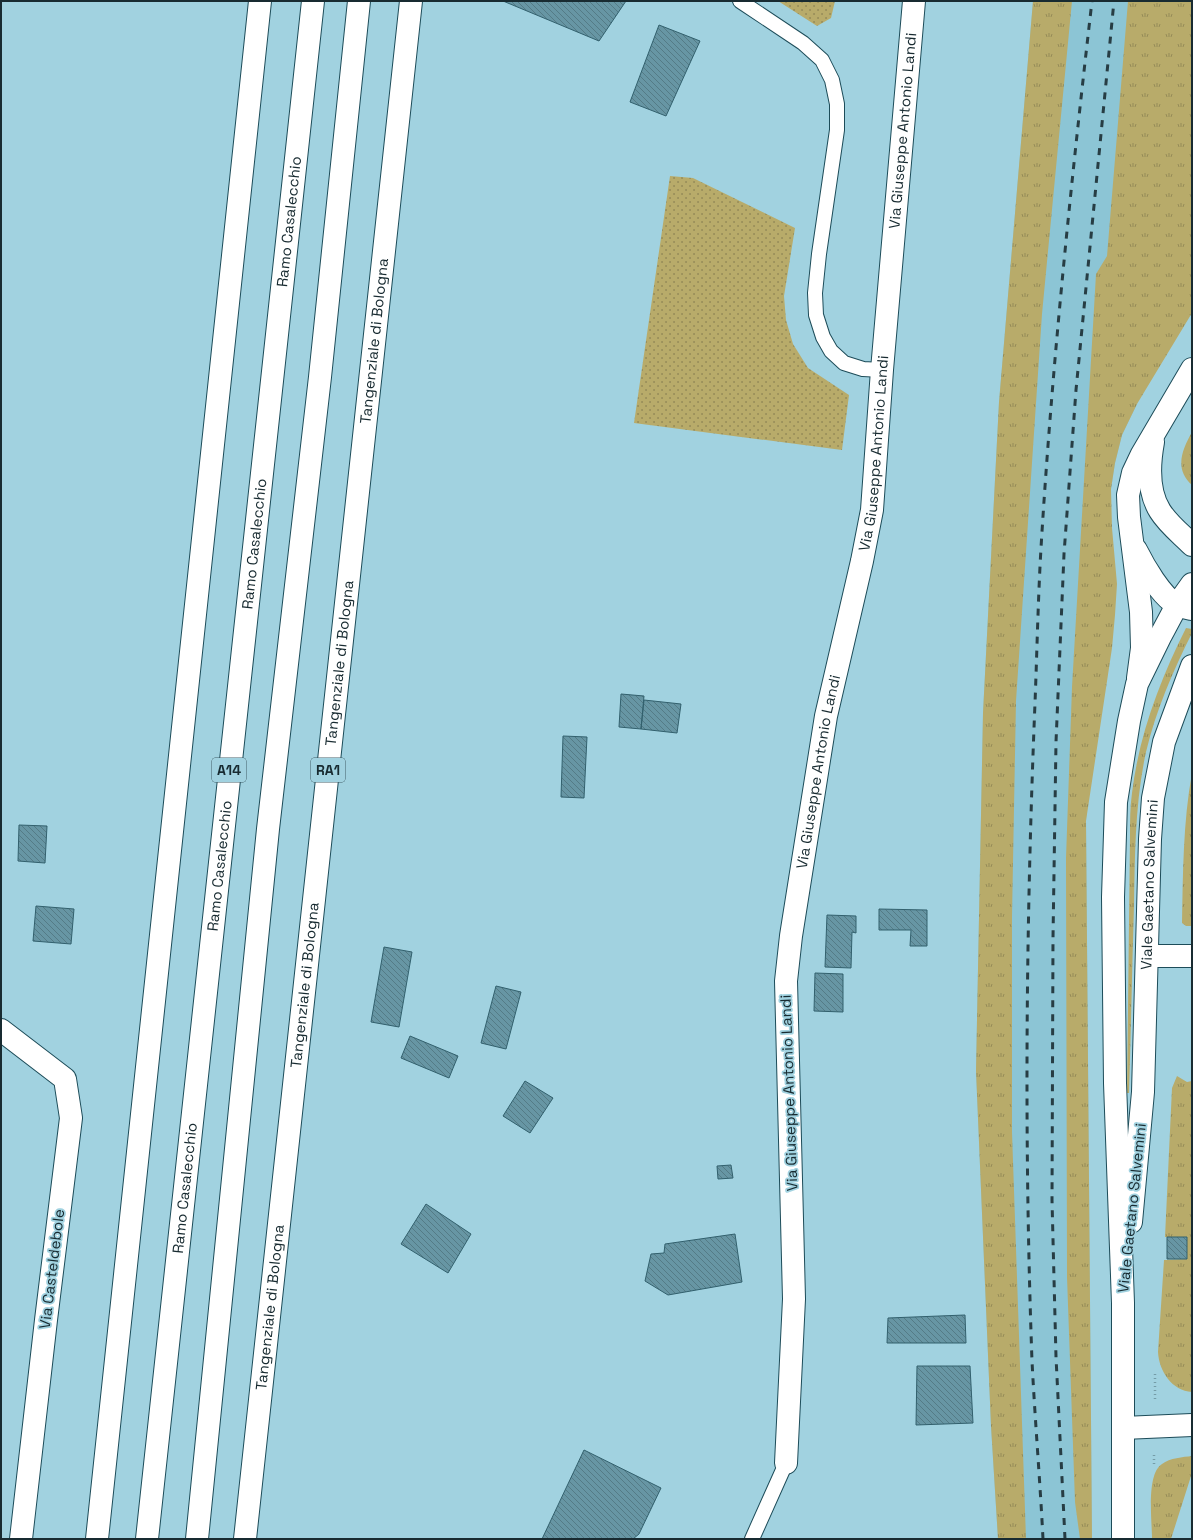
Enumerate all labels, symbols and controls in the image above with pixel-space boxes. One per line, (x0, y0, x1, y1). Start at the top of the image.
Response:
street label: Via Giuseppe Antonio Landi (884, 32, 920, 229)
street label: Ramo Casalecchio (272, 155, 305, 288)
street label: Tangenziale di Bologna (355, 257, 392, 425)
street label: Via Giuseppe Antonio Landi (854, 355, 892, 553)
street label: Ramo Casalecchio (237, 477, 270, 610)
street label: Tangenziale di Bologna (321, 579, 357, 747)
street label: Via Giuseppe Antonio Landi (792, 673, 844, 870)
road number: A14 (212, 758, 246, 782)
road number: RA1 (311, 758, 345, 782)
street label: Ramo Casalecchio (203, 799, 236, 932)
street label: Viale Gaetano Salvemini (1136, 799, 1162, 970)
street label: Tangenziale di Bologna (286, 901, 323, 1069)
street label: Via Giuseppe Antonio Landi (776, 994, 801, 1192)
street label: Ramo Casalecchio (168, 1122, 201, 1254)
street label: Viale Gaetano Salvemini (1113, 1122, 1150, 1294)
street label: Via Casteldebole (35, 1208, 68, 1330)
street label: Tangenziale di Bologna (251, 1223, 288, 1391)

